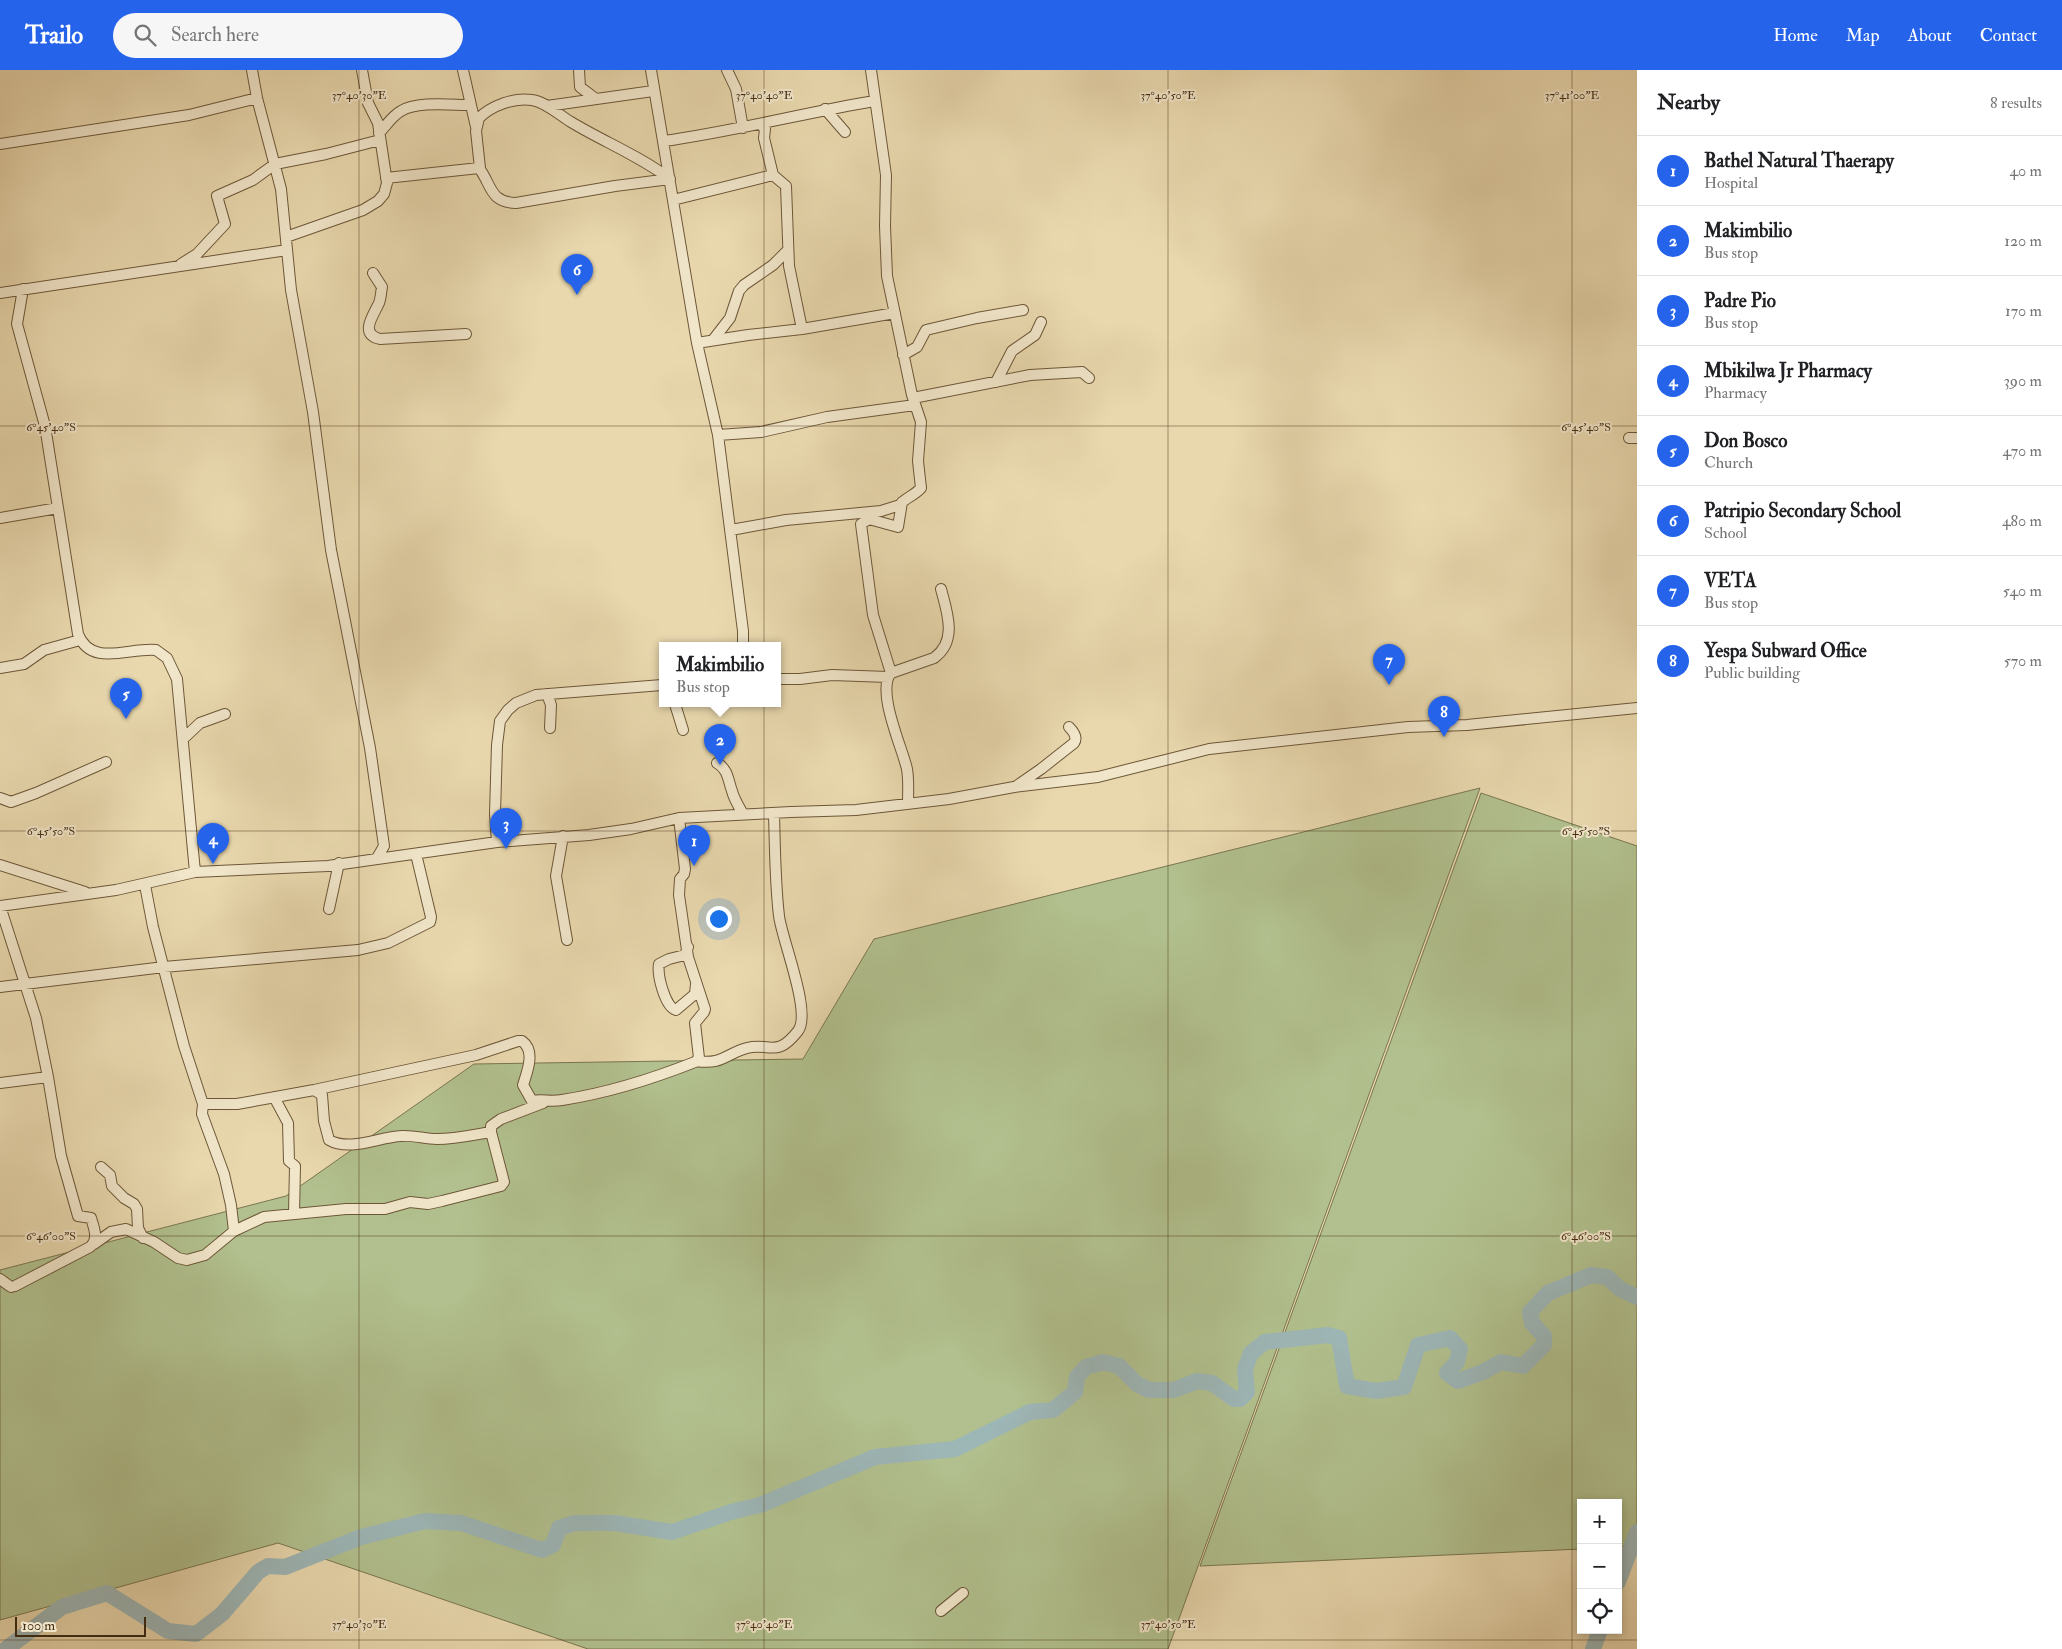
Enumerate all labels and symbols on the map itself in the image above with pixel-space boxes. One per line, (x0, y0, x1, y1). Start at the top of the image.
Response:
text: 37°40'30"E (332, 88, 387, 103)
text: 37°40'40"E (736, 88, 793, 103)
text: 37°40'50"E (1140, 88, 1196, 103)
text: 37°41'00"E (1545, 88, 1600, 103)
pin: 6 (561, 254, 593, 295)
text: 6°45'40"S (26, 420, 76, 435)
text: 6°45'40"S (1561, 420, 1611, 435)
pin: 7 (1373, 644, 1405, 685)
pin: 5 (110, 678, 142, 719)
pin: 8 (1428, 696, 1460, 737)
pin: 2 (704, 724, 736, 765)
pin: 3 (490, 808, 522, 849)
pin: 4 (197, 823, 229, 864)
text: 6°45'50"S (27, 824, 75, 839)
text: 6°45'50"S (1562, 824, 1610, 839)
pin: 1 (678, 825, 710, 866)
your location (706, 906, 732, 932)
text: 6°46'00"S (26, 1229, 76, 1244)
text: 6°46'00"S (1561, 1229, 1611, 1244)
scale bar (15, 1614, 146, 1637)
text: 37°40'30"E (332, 1617, 387, 1632)
text: 37°40'40"E (736, 1617, 793, 1632)
text: 37°40'50"E (1140, 1617, 1196, 1632)

